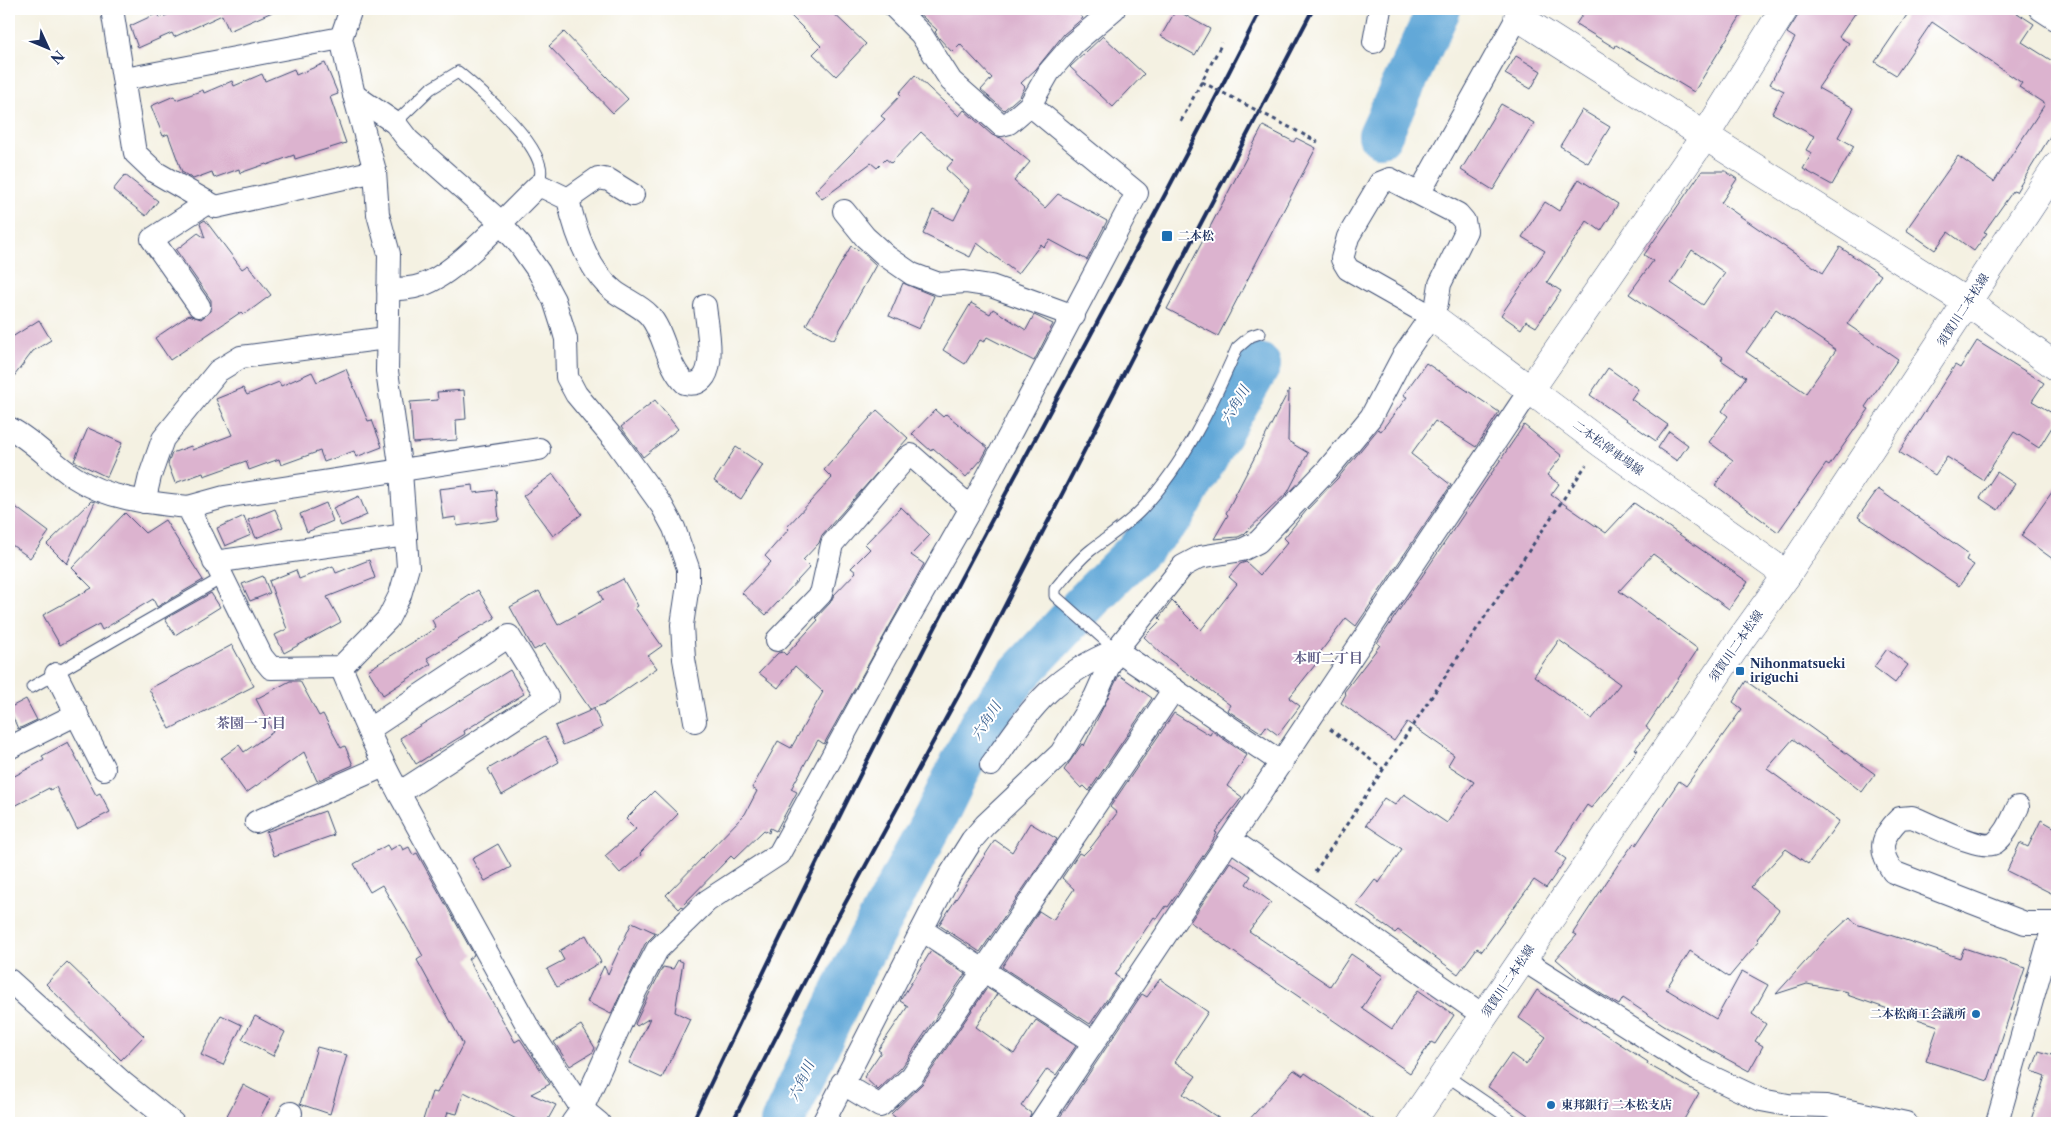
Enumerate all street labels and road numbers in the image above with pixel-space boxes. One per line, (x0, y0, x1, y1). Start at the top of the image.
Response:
street label: 須賀川二本松線 (1933, 270, 1992, 349)
street label: 二本松停車場線 (1570, 417, 1647, 478)
street label: 須賀川二本松線 (1705, 607, 1766, 684)
street label: 須賀川二本松線 (1478, 942, 1537, 1020)

